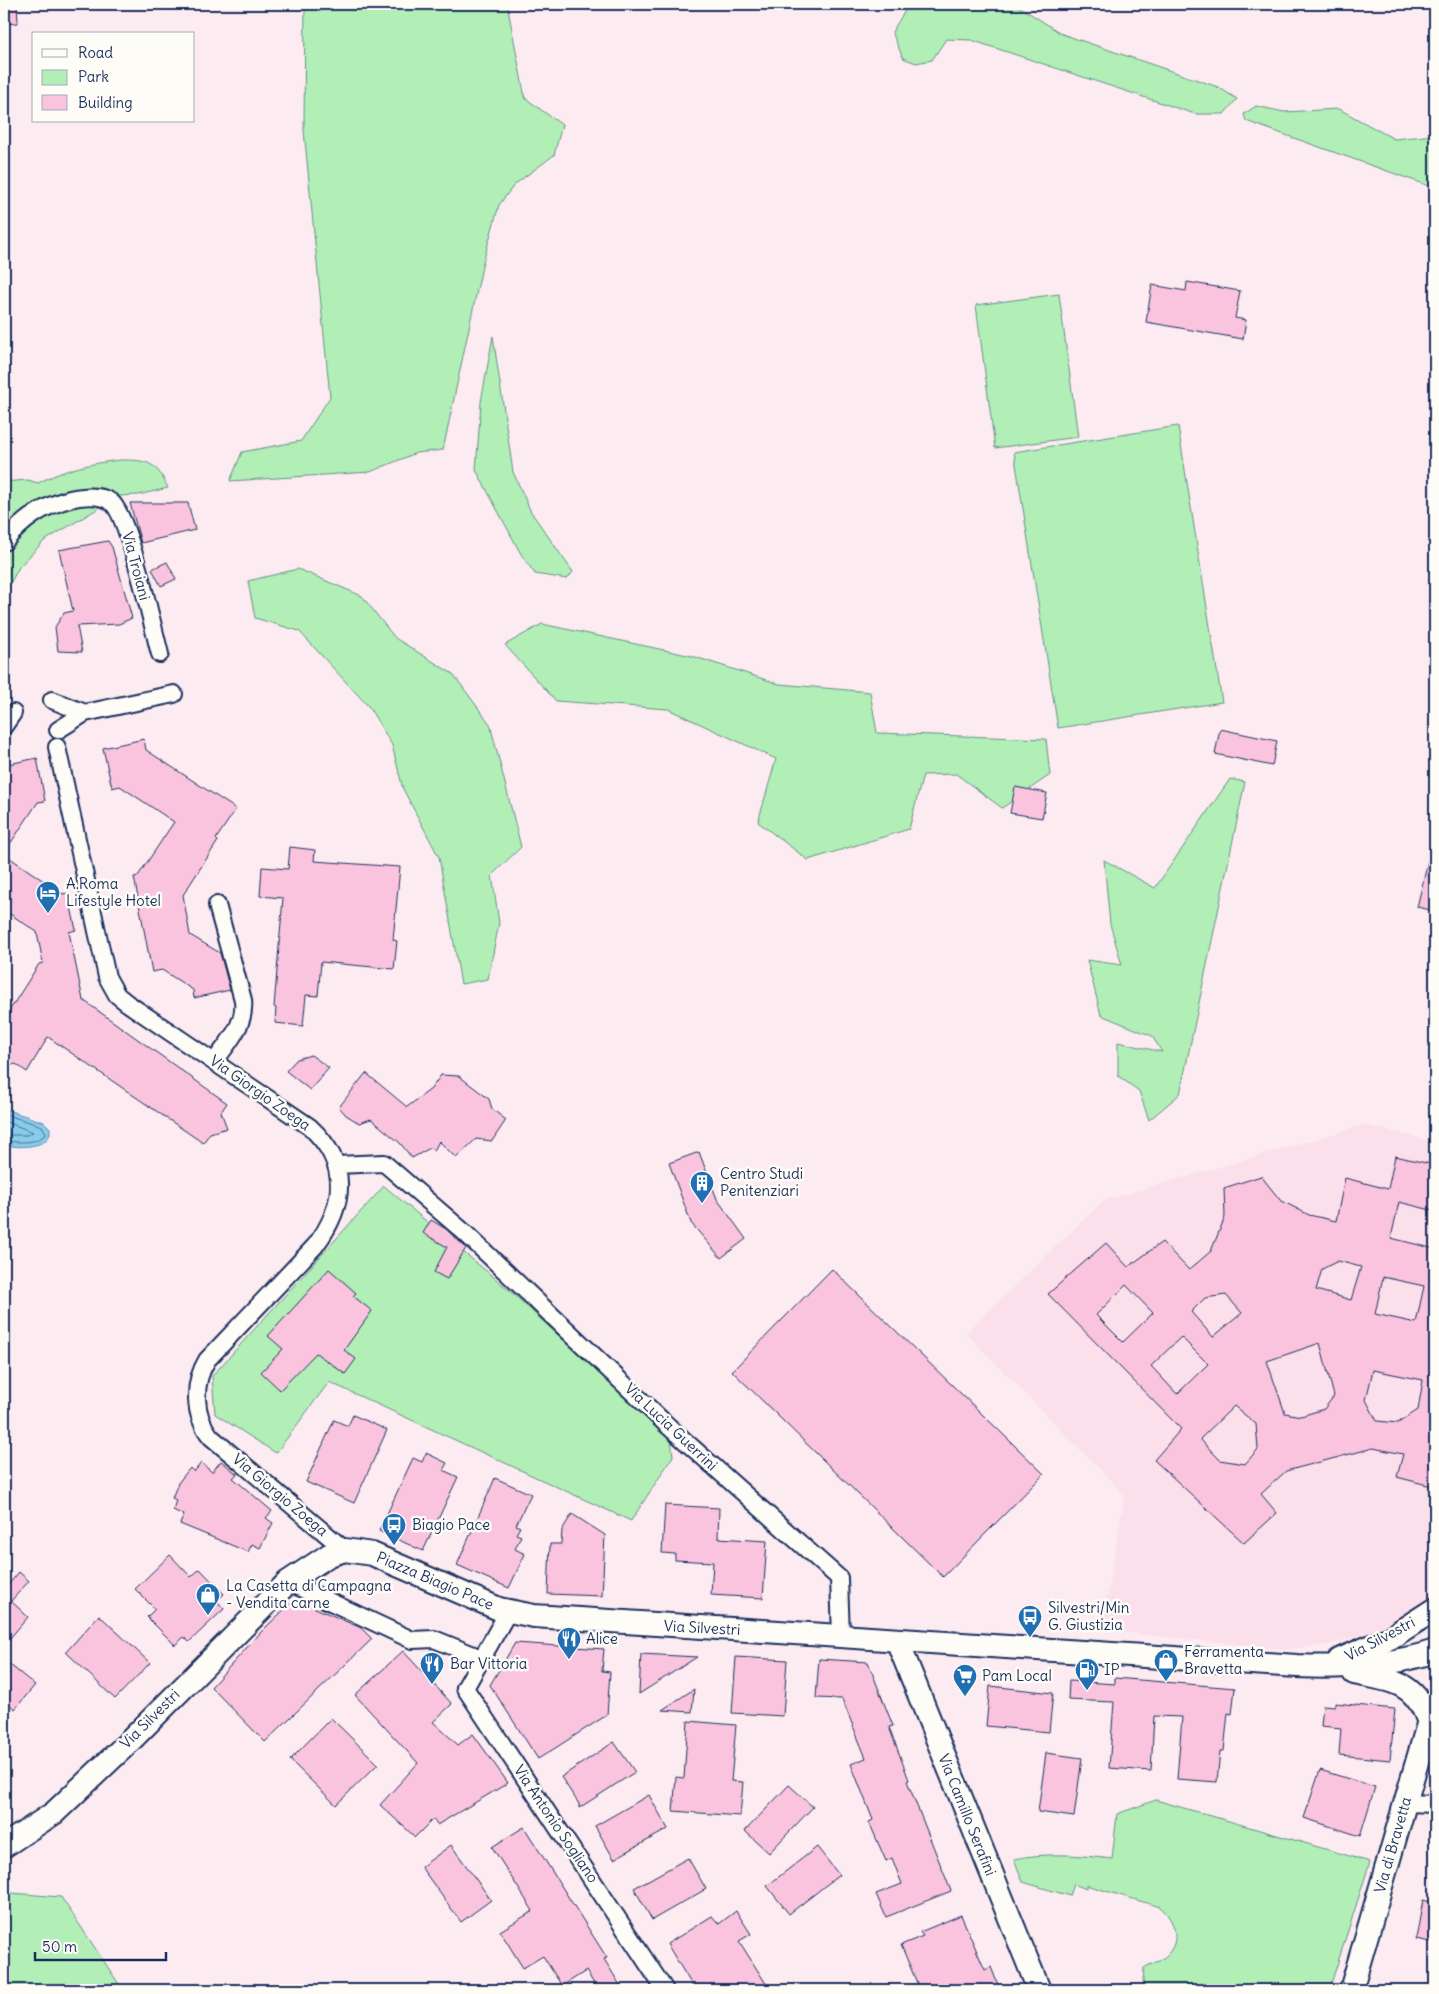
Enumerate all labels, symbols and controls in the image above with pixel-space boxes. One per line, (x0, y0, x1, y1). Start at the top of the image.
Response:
legend (32, 32, 195, 122)
text: Road (78, 43, 113, 62)
text: Park (78, 67, 109, 86)
text: Building (78, 93, 133, 112)
street label: Via Troiani (118, 530, 155, 602)
place label: A.Roma Lifestyle Hotel (66, 874, 161, 910)
hotel icon: A.Roma Lifestyle Hotel (35, 880, 61, 914)
street label: Via Giorgio Zoega (206, 1051, 315, 1135)
place label: Centro Studi Penitenziari (720, 1164, 803, 1200)
building icon: Centro Studi Penitenziari (689, 1170, 715, 1204)
street label: Via Lucia Guerrini (621, 1379, 722, 1474)
street label: Via Giorgio Zoega (229, 1449, 332, 1540)
bus stop icon: Biagio Pace (381, 1512, 407, 1546)
place label: Biagio Pace (412, 1515, 490, 1534)
street label: Piazza Biagio Pace (374, 1547, 497, 1614)
place label: La Casetta di Campagna - Vendita carne (226, 1576, 392, 1612)
shop icon: La Casetta di Campagna - Vendita carne (195, 1582, 221, 1616)
place label: Silvestri/Min G. Giustizia (1048, 1598, 1130, 1634)
bus stop icon: Silvestri/Min G. Giustizia (1017, 1604, 1043, 1638)
street label: Via Silvestri (1341, 1612, 1418, 1665)
street label: Via Silvestri (663, 1616, 741, 1639)
restaurant icon: Alice (556, 1626, 582, 1660)
place label: Alice (586, 1629, 618, 1648)
place label: Ferramenta Bravetta (1184, 1642, 1264, 1678)
shop icon: Ferramenta Bravetta (1153, 1648, 1179, 1682)
restaurant icon: Bar Vittoria (419, 1651, 445, 1685)
place label: Bar Vittoria (450, 1654, 528, 1673)
fuel station icon: IP (1074, 1657, 1100, 1691)
place label: IP (1104, 1660, 1120, 1679)
supermarket icon: Pam Local (952, 1663, 978, 1697)
place label: Pam Local (982, 1666, 1052, 1685)
street label: Via Silvestri (116, 1685, 183, 1752)
street label: Via Camillo Serafini (934, 1751, 1001, 1878)
street label: Via Antonio Sogliano (510, 1761, 603, 1886)
street label: Via di Bravetta (1370, 1794, 1415, 1895)
scale bar (35, 1929, 166, 1961)
text: 50 m (42, 1937, 77, 1956)

